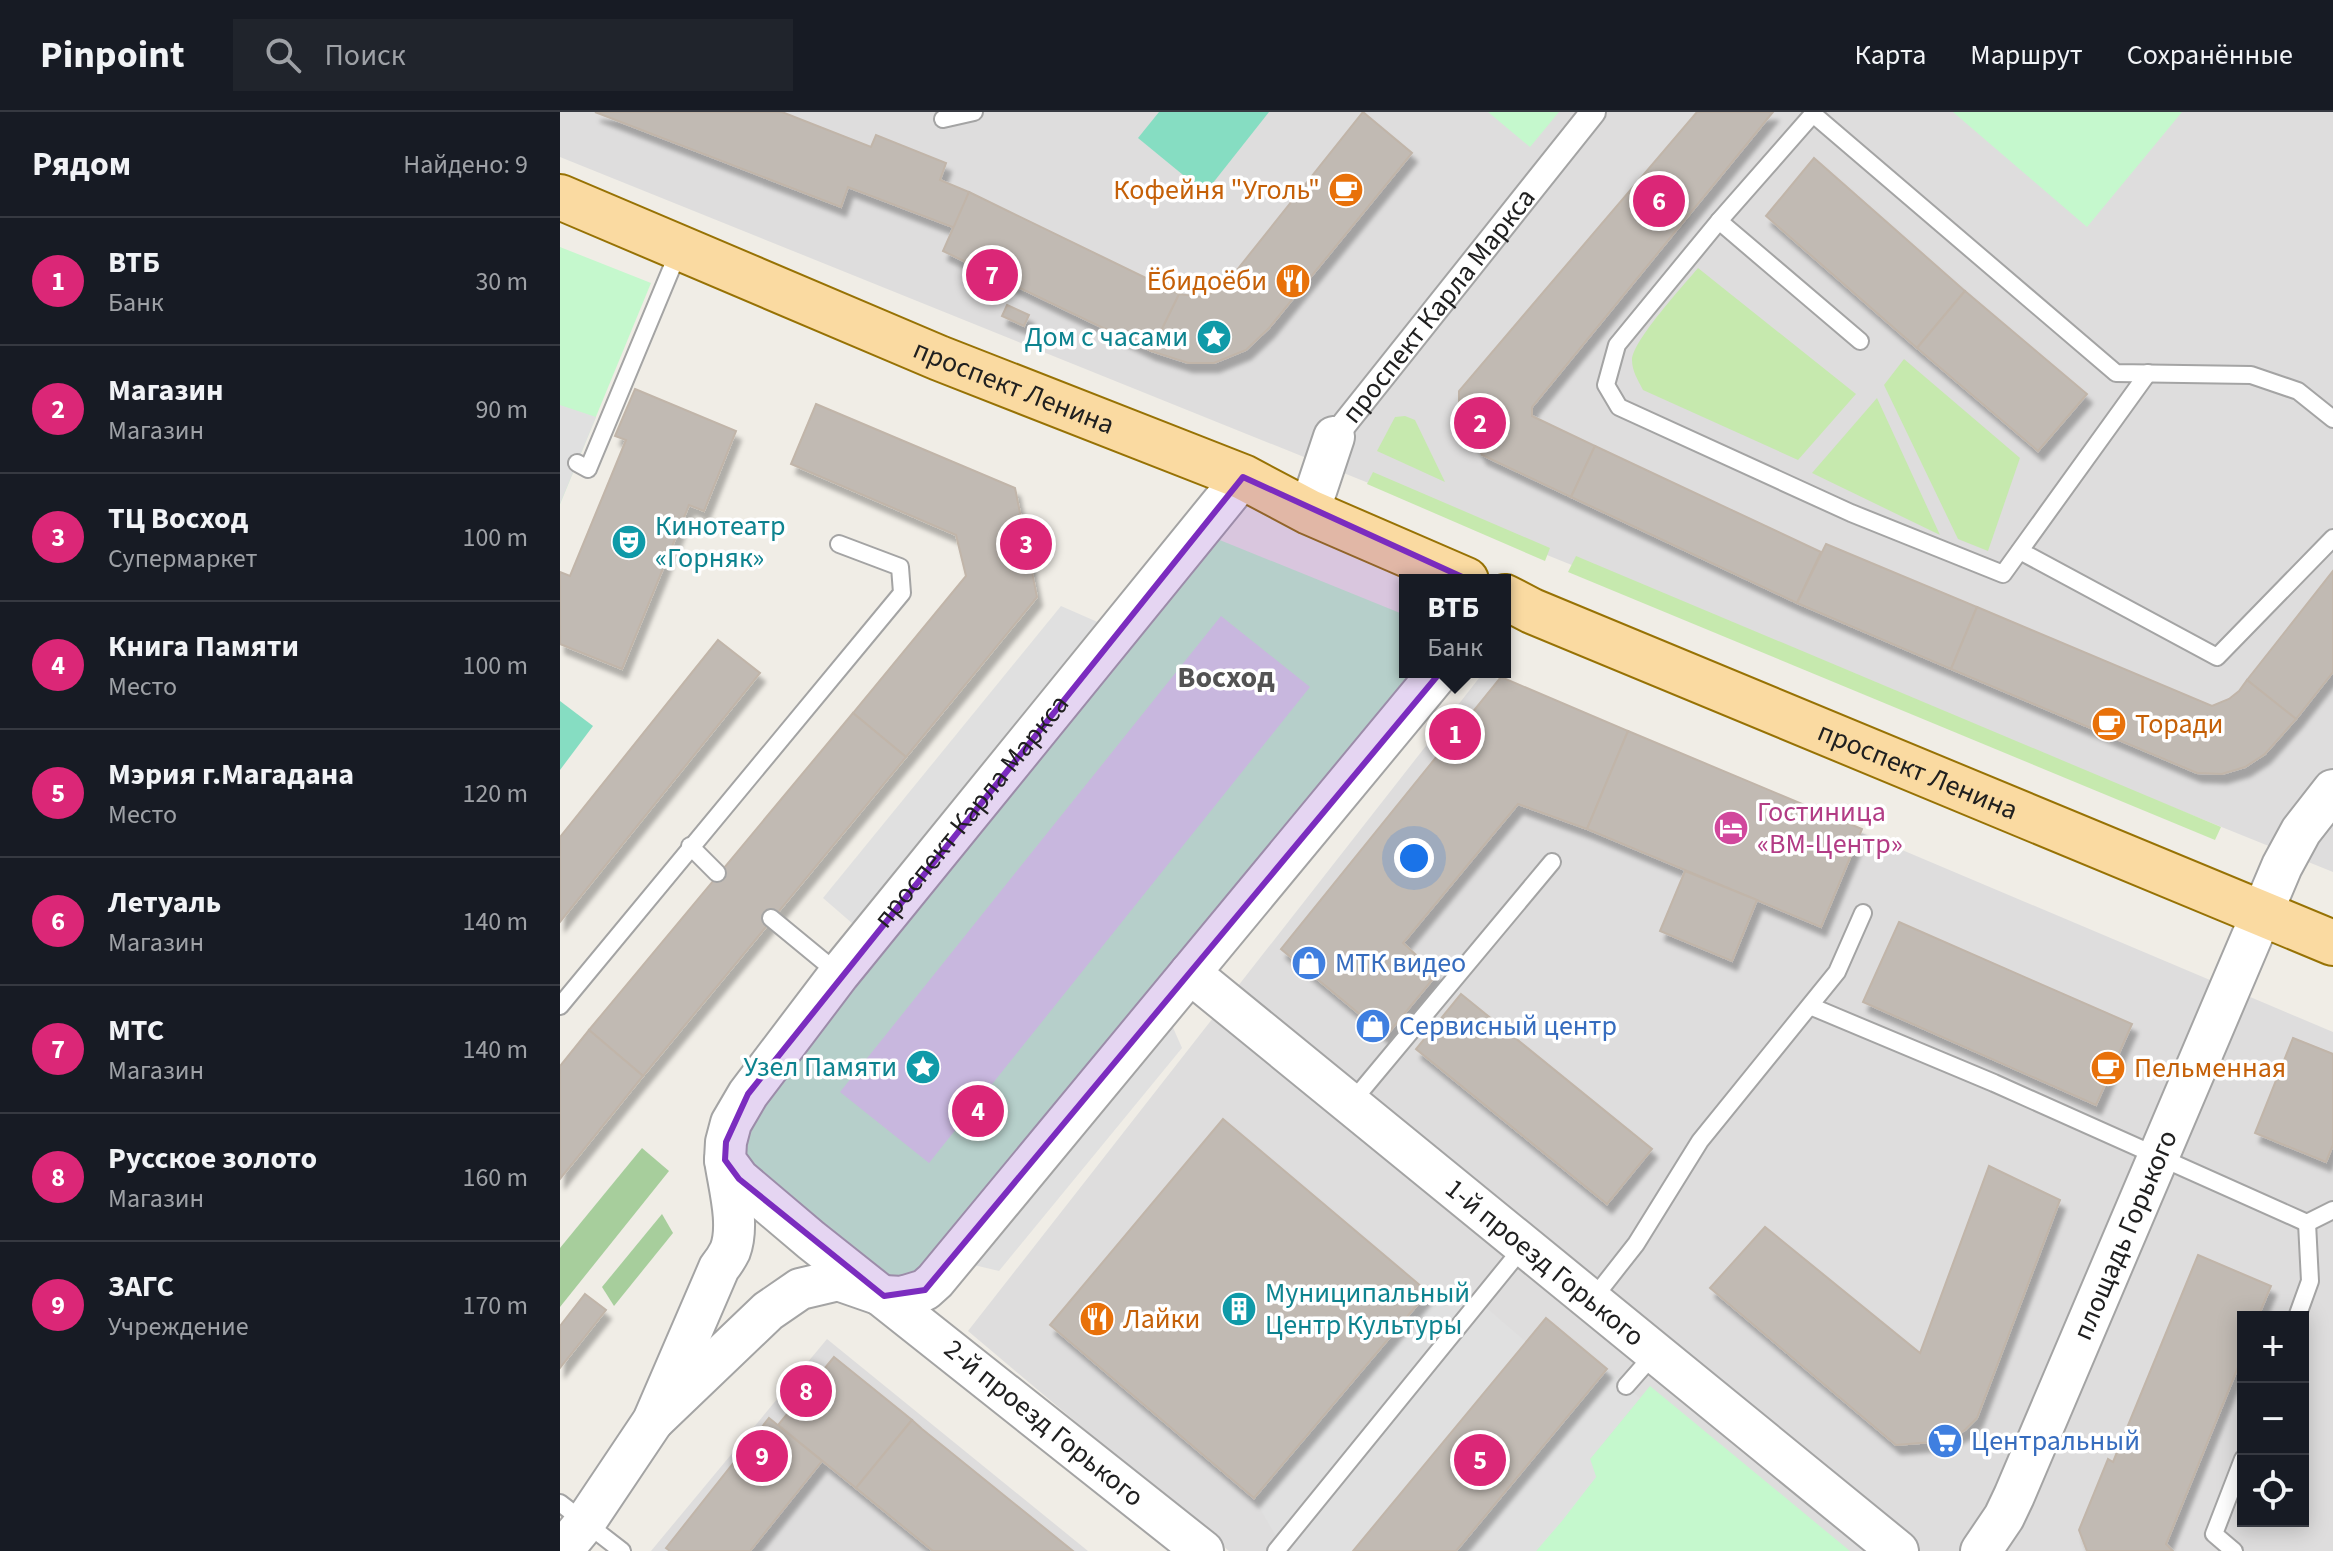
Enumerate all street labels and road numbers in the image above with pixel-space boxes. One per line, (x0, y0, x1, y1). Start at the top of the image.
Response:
street label: проспект Карла Маркса (1332, 179, 1545, 432)
street label: проспект Ленина (907, 329, 1120, 445)
street label: проспект Карла Маркса (864, 686, 1079, 937)
street label: проспект Ленина (1812, 712, 2024, 830)
street label: площадь Горького (2063, 1124, 2187, 1346)
street label: 1-й проезд Горького (1436, 1169, 1653, 1356)
street label: 2-й проезд Горького (935, 1330, 1153, 1516)

